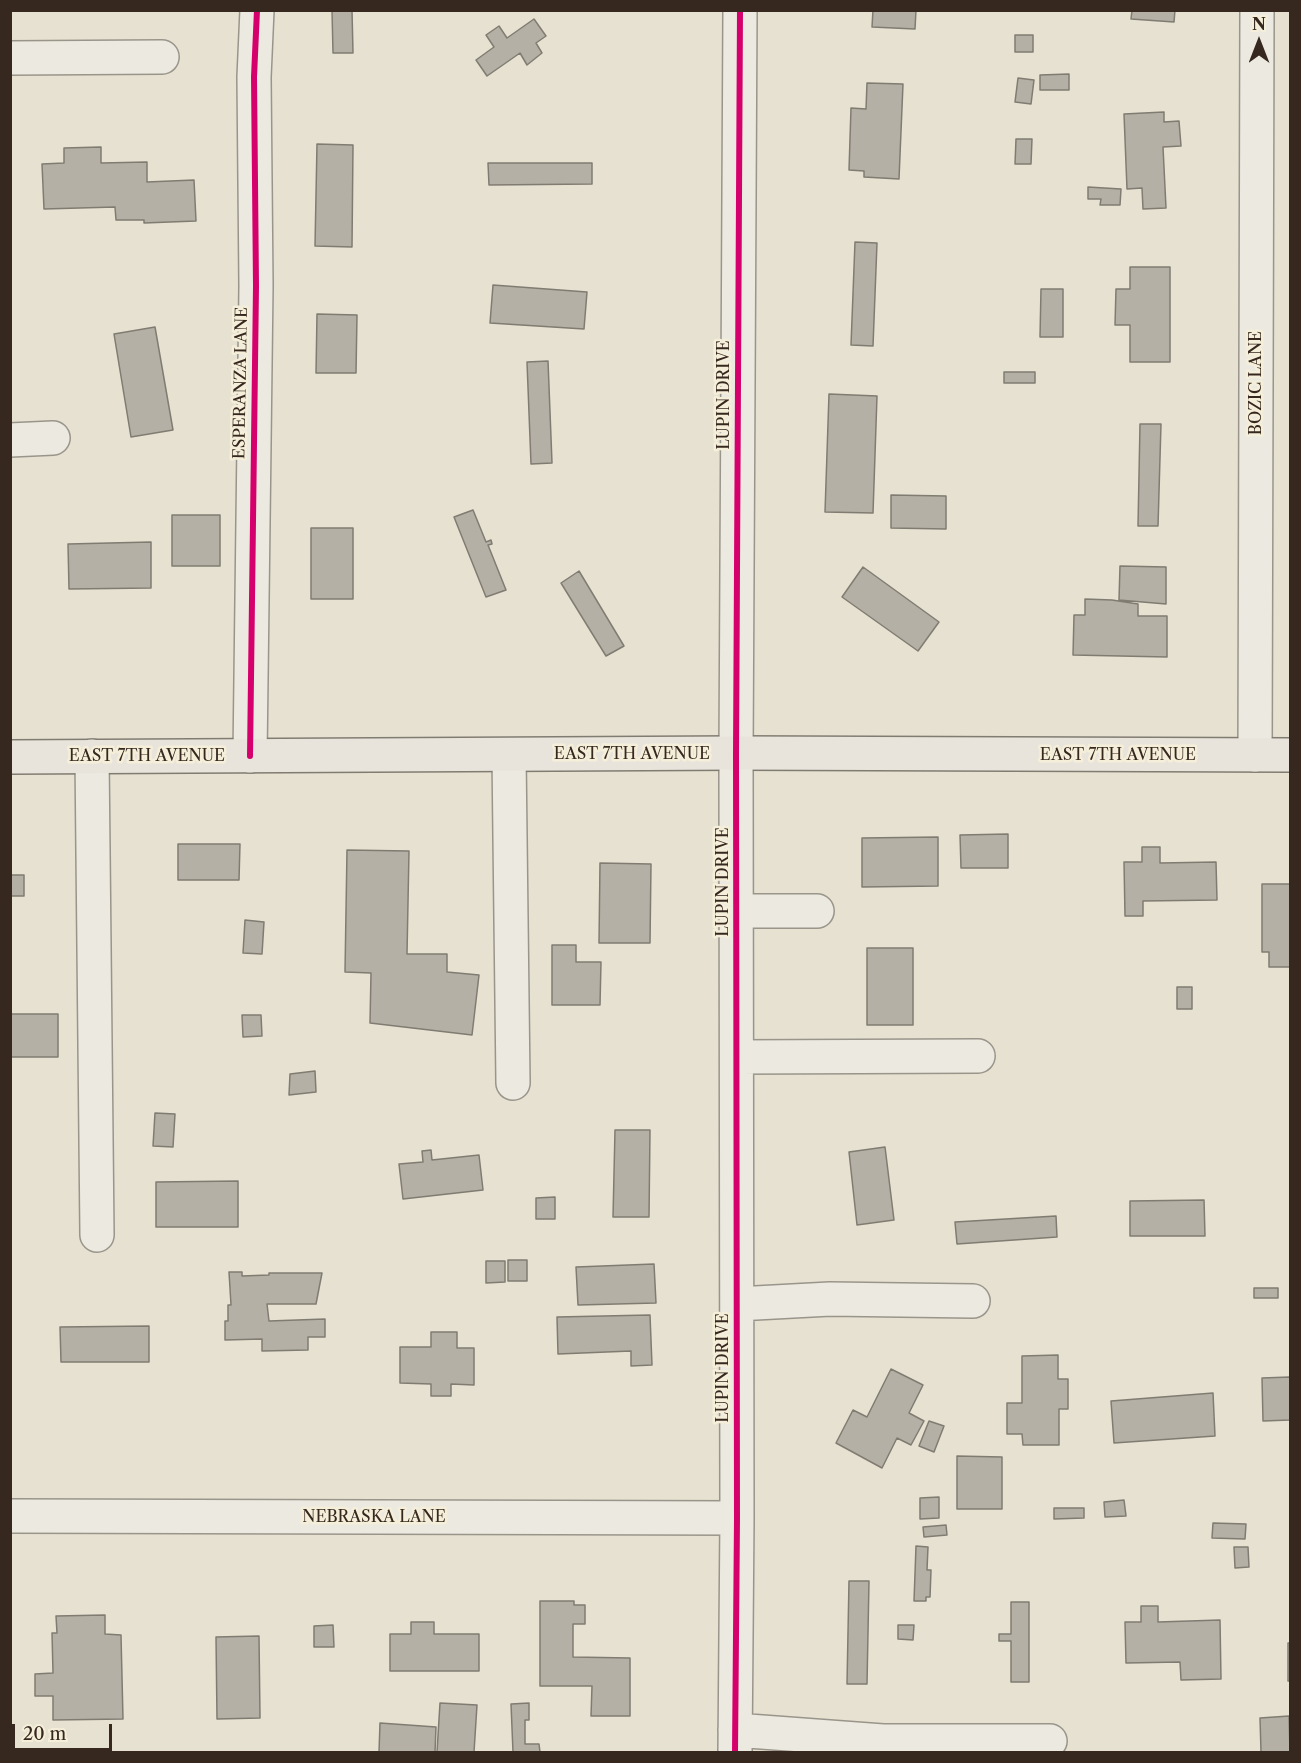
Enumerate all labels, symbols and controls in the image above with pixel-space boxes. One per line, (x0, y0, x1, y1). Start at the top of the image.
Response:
north arrow (1229, 12, 1289, 72)
text: N (1252, 14, 1266, 34)
street label: ESPERANZA LANE (230, 307, 252, 459)
street label: BOZIC LANE (1246, 331, 1266, 435)
street label: LUPIN DRIVE (714, 340, 734, 450)
street label: EAST 7TH AVENUE (554, 744, 710, 764)
street label: EAST 7TH AVENUE (1040, 745, 1196, 765)
street label: EAST 7TH AVENUE (69, 746, 225, 766)
street label: LUPIN DRIVE (713, 827, 733, 937)
street label: LUPIN DRIVE (713, 1313, 733, 1423)
street label: NEBRASKA LANE (302, 1507, 446, 1527)
scale bar (15, 1712, 116, 1750)
text: 20 m (23, 1723, 66, 1745)

